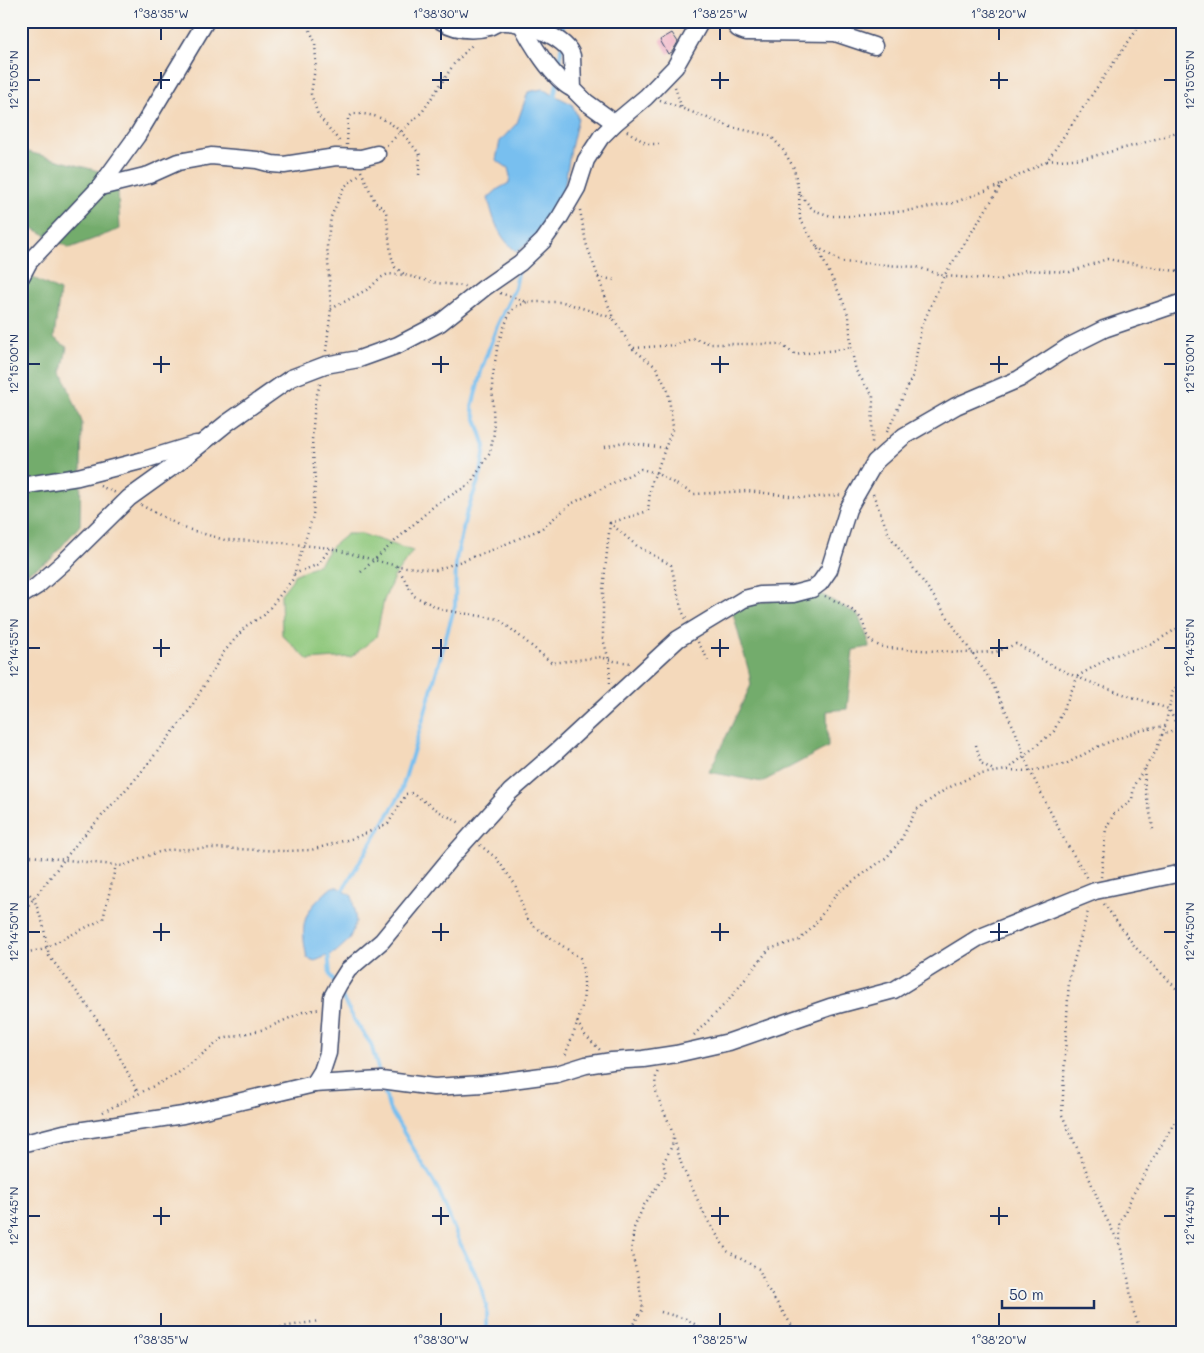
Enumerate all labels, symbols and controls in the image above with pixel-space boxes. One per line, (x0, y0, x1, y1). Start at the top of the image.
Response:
text: 1°38'35"W (133, 5, 189, 21)
text: 1°38'30"W (413, 5, 469, 21)
text: 1°38'25"W (692, 5, 748, 21)
text: 1°38'20"W (971, 5, 1027, 21)
text: 12°15'05"N (5, 50, 21, 110)
text: 12°15'05"N (1181, 50, 1197, 110)
text: 12°15'00"N (5, 334, 21, 394)
text: 12°15'00"N (1181, 334, 1197, 394)
text: 12°14'55"N (5, 619, 21, 677)
text: 12°14'55"N (1181, 619, 1197, 677)
text: 12°14'50"N (5, 902, 21, 962)
text: 12°14'50"N (1181, 902, 1197, 962)
text: 12°14'45"N (5, 1187, 21, 1245)
text: 12°14'45"N (1181, 1187, 1197, 1245)
scale bar (1002, 1278, 1094, 1310)
text: 50 m (1009, 1284, 1044, 1304)
text: 1°38'35"W (133, 1331, 189, 1347)
text: 1°38'30"W (413, 1331, 469, 1347)
text: 1°38'25"W (692, 1331, 748, 1347)
text: 1°38'20"W (971, 1331, 1027, 1347)

